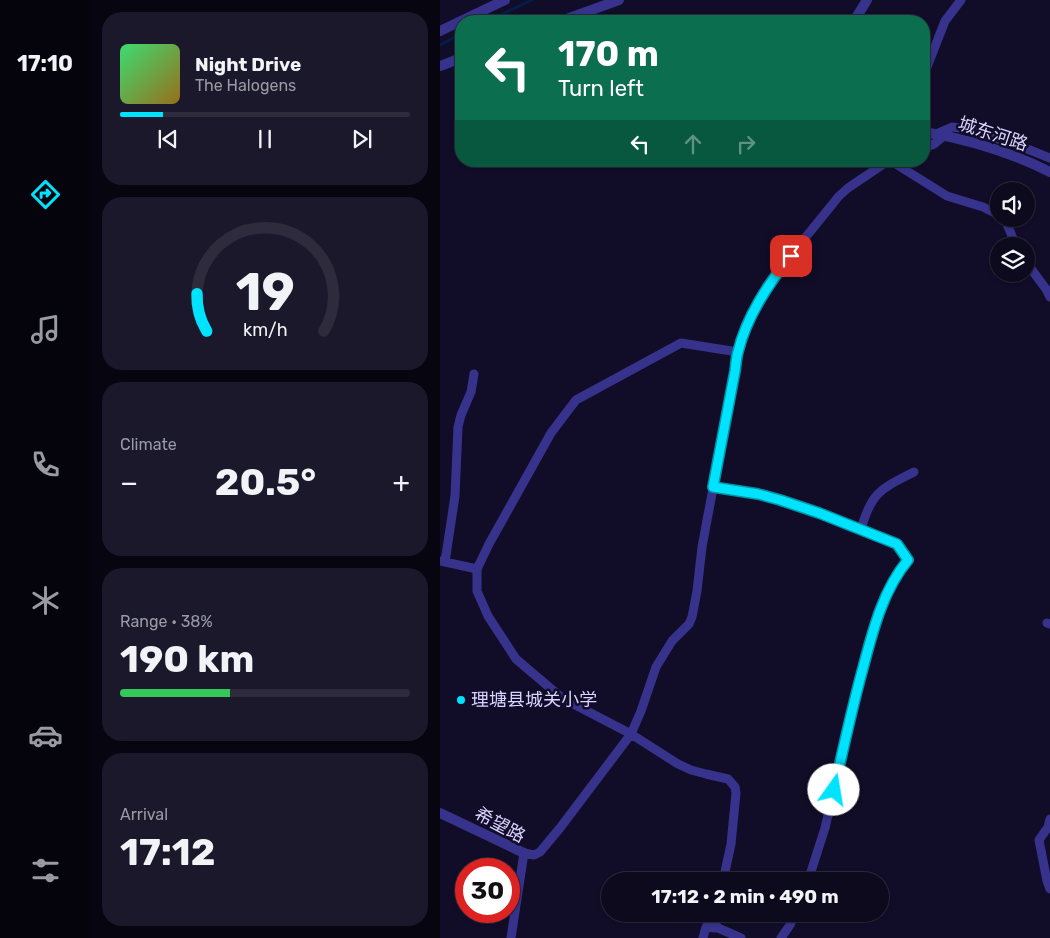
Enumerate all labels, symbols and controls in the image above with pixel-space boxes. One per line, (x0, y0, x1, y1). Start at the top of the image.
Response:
text: 170 m (558, 33, 659, 75)
icon: left (475, 35, 540, 100)
text: 17:10 (17, 50, 73, 77)
text: Night Drive (195, 53, 301, 76)
text: Turn left (558, 75, 644, 102)
text: The Halogens (195, 76, 296, 95)
street label: 城东河路 (955, 112, 1031, 156)
icon: previous (154, 125, 182, 153)
icon: pause (251, 125, 279, 153)
icon: next (348, 125, 376, 153)
icon: left (626, 130, 654, 158)
icon: ahead (679, 130, 707, 158)
icon: right (732, 130, 760, 158)
icon: directions (28, 177, 63, 212)
map controls (990, 182, 1035, 282)
button: sound (990, 182, 1035, 227)
pin (770, 235, 812, 277)
button: layers (990, 237, 1035, 282)
icon: arrive (777, 242, 805, 270)
text: 19 (235, 261, 295, 323)
icon: music (28, 312, 63, 347)
text: km/h (243, 319, 287, 340)
text: Climate (120, 435, 177, 454)
icon: phone (28, 447, 63, 482)
text: 20.5° (215, 459, 316, 505)
text: − (120, 466, 138, 499)
text: + (393, 466, 410, 499)
icon: climate (28, 583, 63, 618)
text: Range · 38% (120, 612, 213, 631)
text: 190 km (120, 636, 254, 682)
place label: 理塘县城关小学 (471, 689, 597, 711)
marker: 理塘县城关小学 (455, 694, 467, 706)
icon: car (28, 718, 63, 753)
position arrow (807, 763, 859, 815)
street label: 希望路 (471, 803, 529, 847)
text: Arrival (120, 805, 168, 824)
text: 17:12 (120, 829, 215, 875)
icon: filters (28, 853, 63, 888)
speed limit sign: 30 (455, 858, 520, 923)
text: 17:12 · 2 min · 490 m (651, 885, 839, 908)

